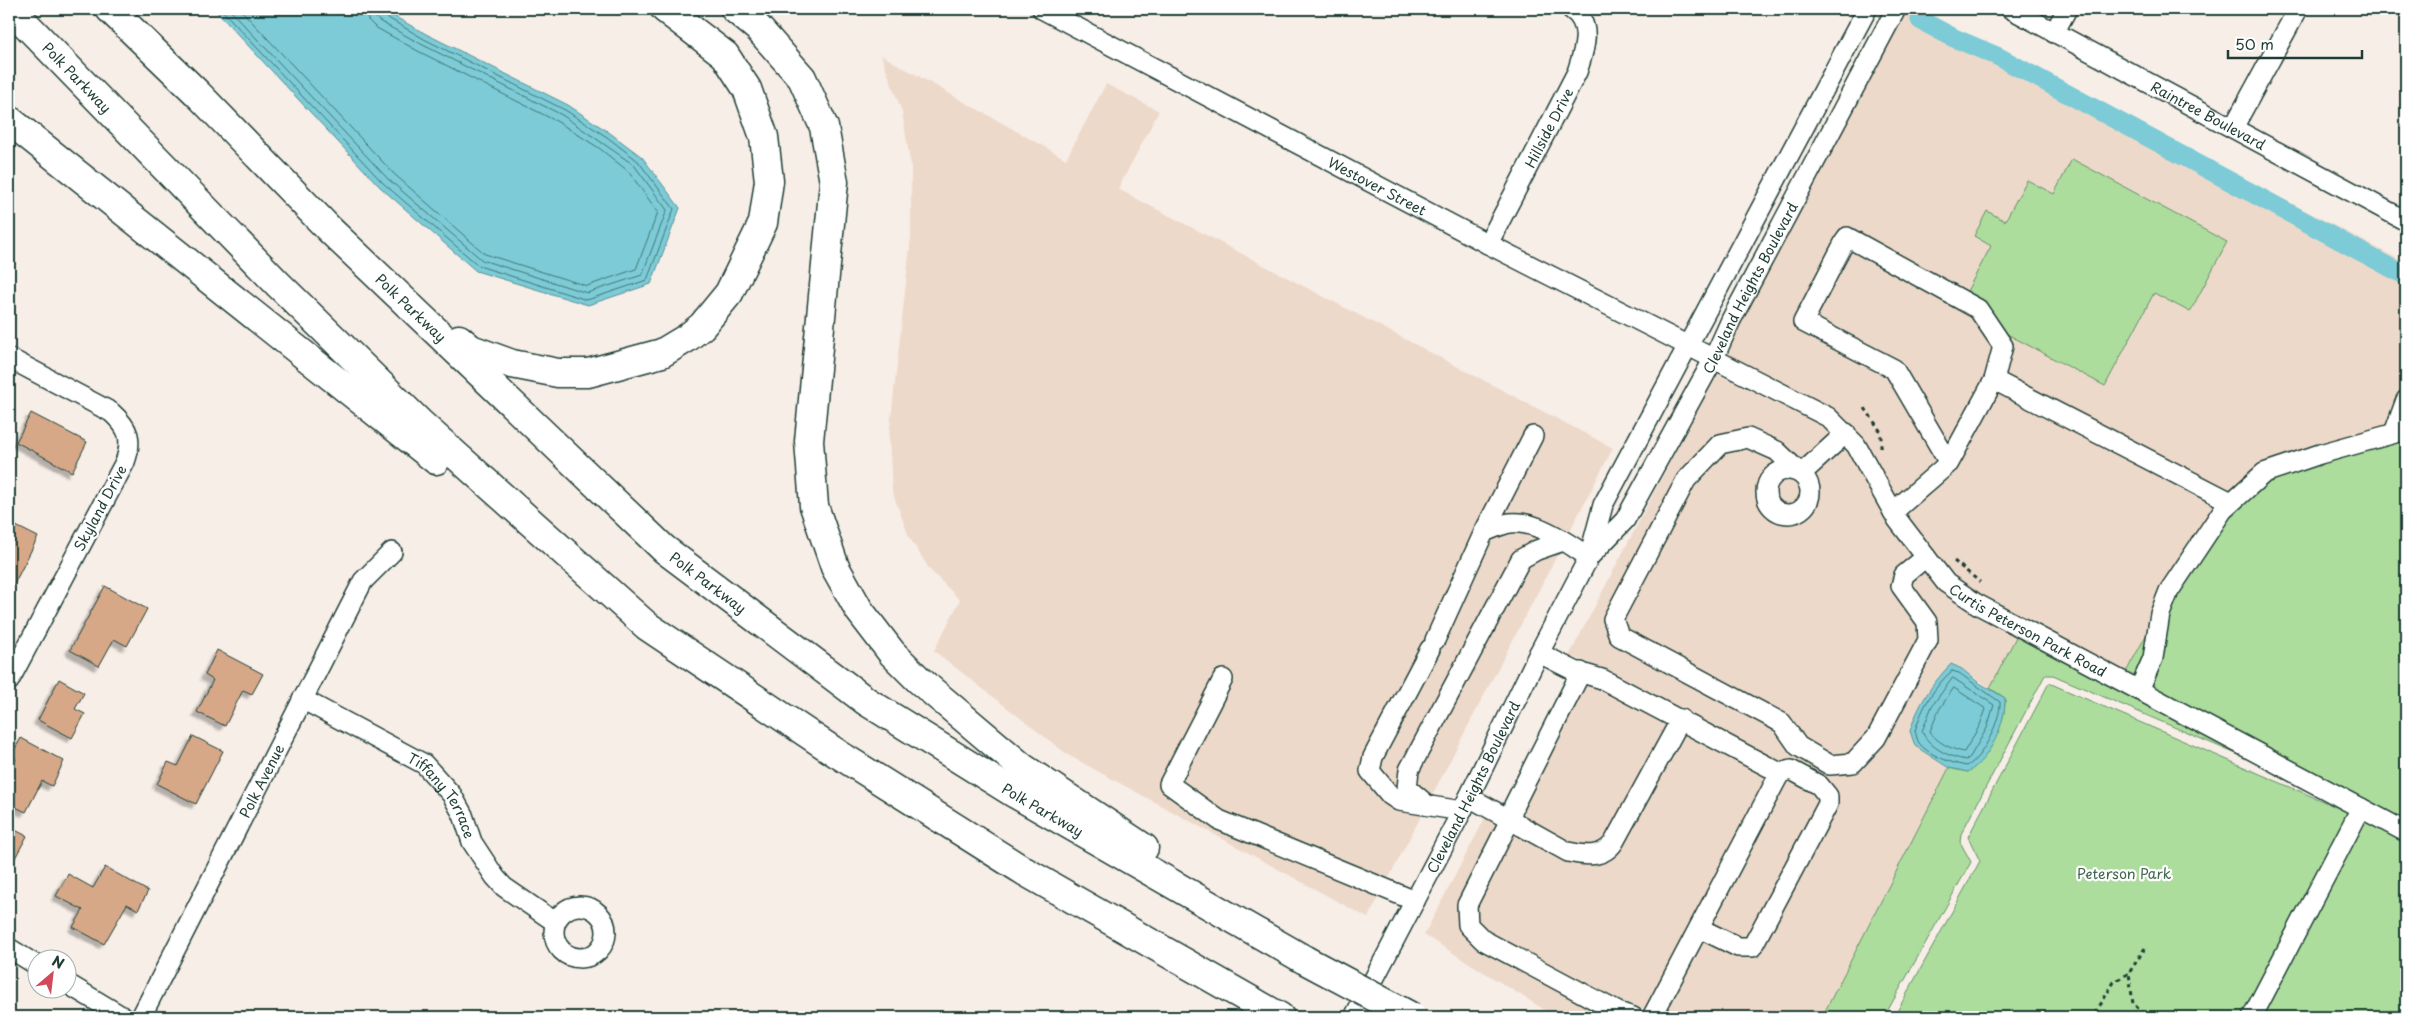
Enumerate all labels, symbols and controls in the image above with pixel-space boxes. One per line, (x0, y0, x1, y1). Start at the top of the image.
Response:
scale bar (2228, 28, 2361, 60)
text: 50 m (2235, 32, 2274, 55)
street label: Polk Parkway (38, 37, 116, 117)
street label: Raintree Boulevard (2147, 75, 2270, 155)
street label: Hillside Drive (1519, 84, 1578, 171)
street label: Westover Street (1324, 151, 1430, 220)
street label: Cleveland Heights Boulevard (1697, 198, 1802, 377)
street label: Polk Parkway (371, 268, 451, 347)
street label: Skyland Drive (68, 461, 132, 555)
street label: Polk Parkway (665, 546, 751, 618)
street label: Curtis Peterson Park Road (1945, 578, 2110, 682)
street label: Cleveland Heights Boulevard (1421, 697, 1525, 877)
street label: Polk Avenue (234, 740, 289, 821)
street label: Tiffany Terrace (404, 747, 481, 841)
street label: Polk Parkway (998, 778, 1088, 841)
park label: Peterson Park (2077, 863, 2172, 884)
north arrow (28, 948, 78, 998)
text: N (49, 950, 68, 974)

